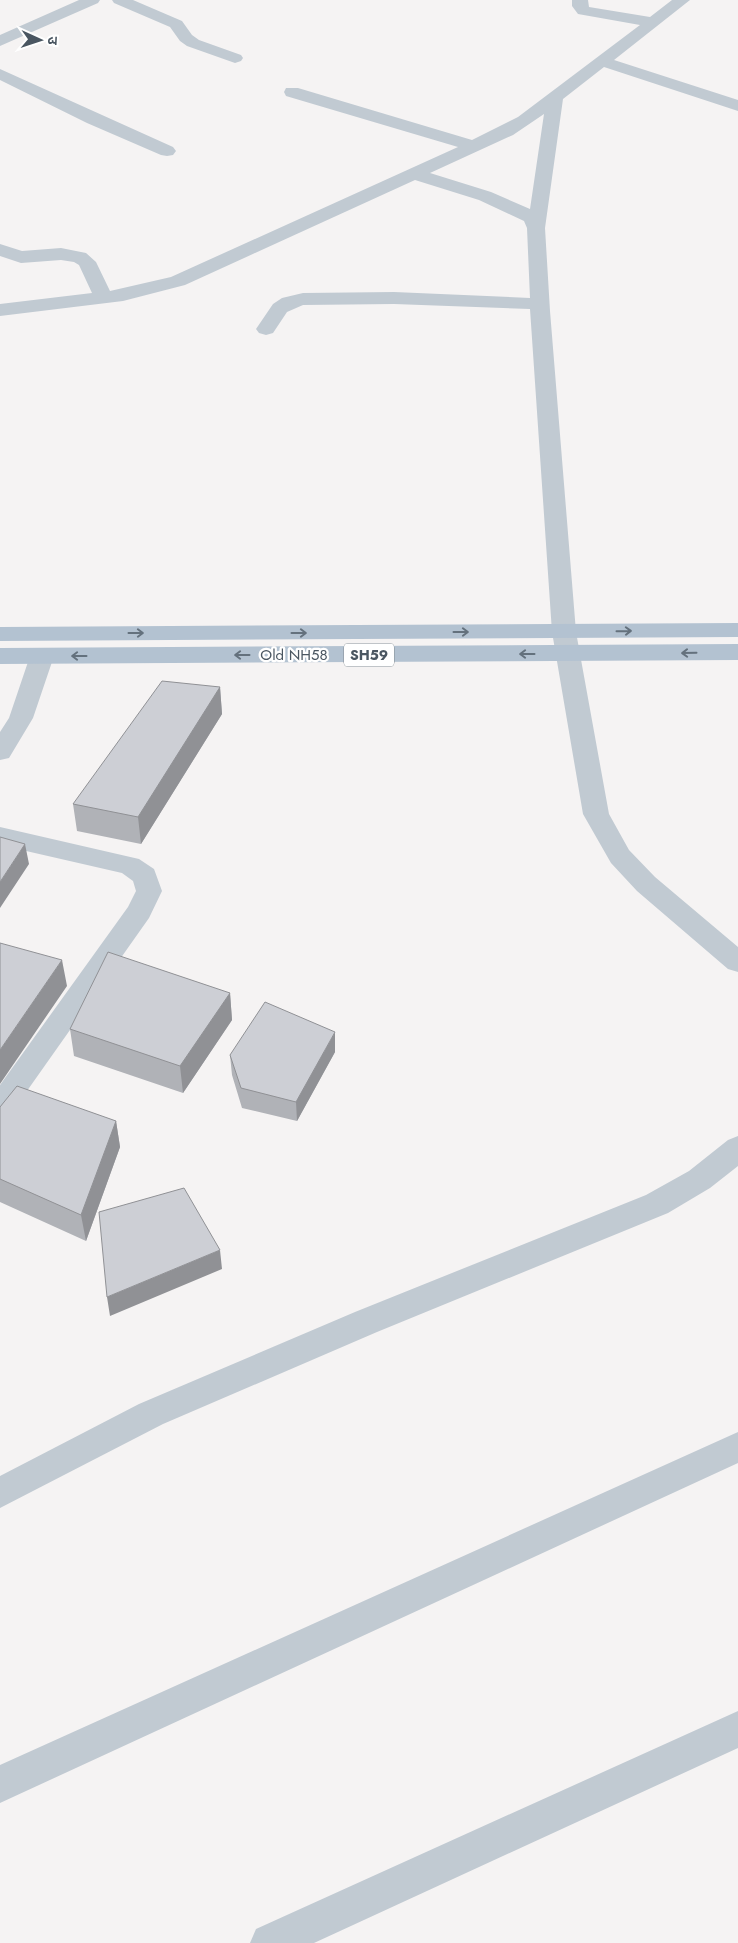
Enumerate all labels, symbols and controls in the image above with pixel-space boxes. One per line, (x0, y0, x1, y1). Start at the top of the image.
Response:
north arrow (15, 15, 65, 65)
text: उ (43, 36, 63, 46)
one-way arrow (615, 626, 631, 636)
one-way arrow (452, 627, 469, 637)
one-way arrow (128, 628, 144, 638)
one-way arrow (290, 628, 306, 638)
street label: Old NH58 (260, 644, 328, 666)
road number: SH59 (344, 644, 394, 666)
one-way arrow (682, 648, 698, 658)
one-way arrow (519, 649, 536, 659)
one-way arrow (234, 650, 250, 660)
one-way arrow (72, 651, 88, 661)

